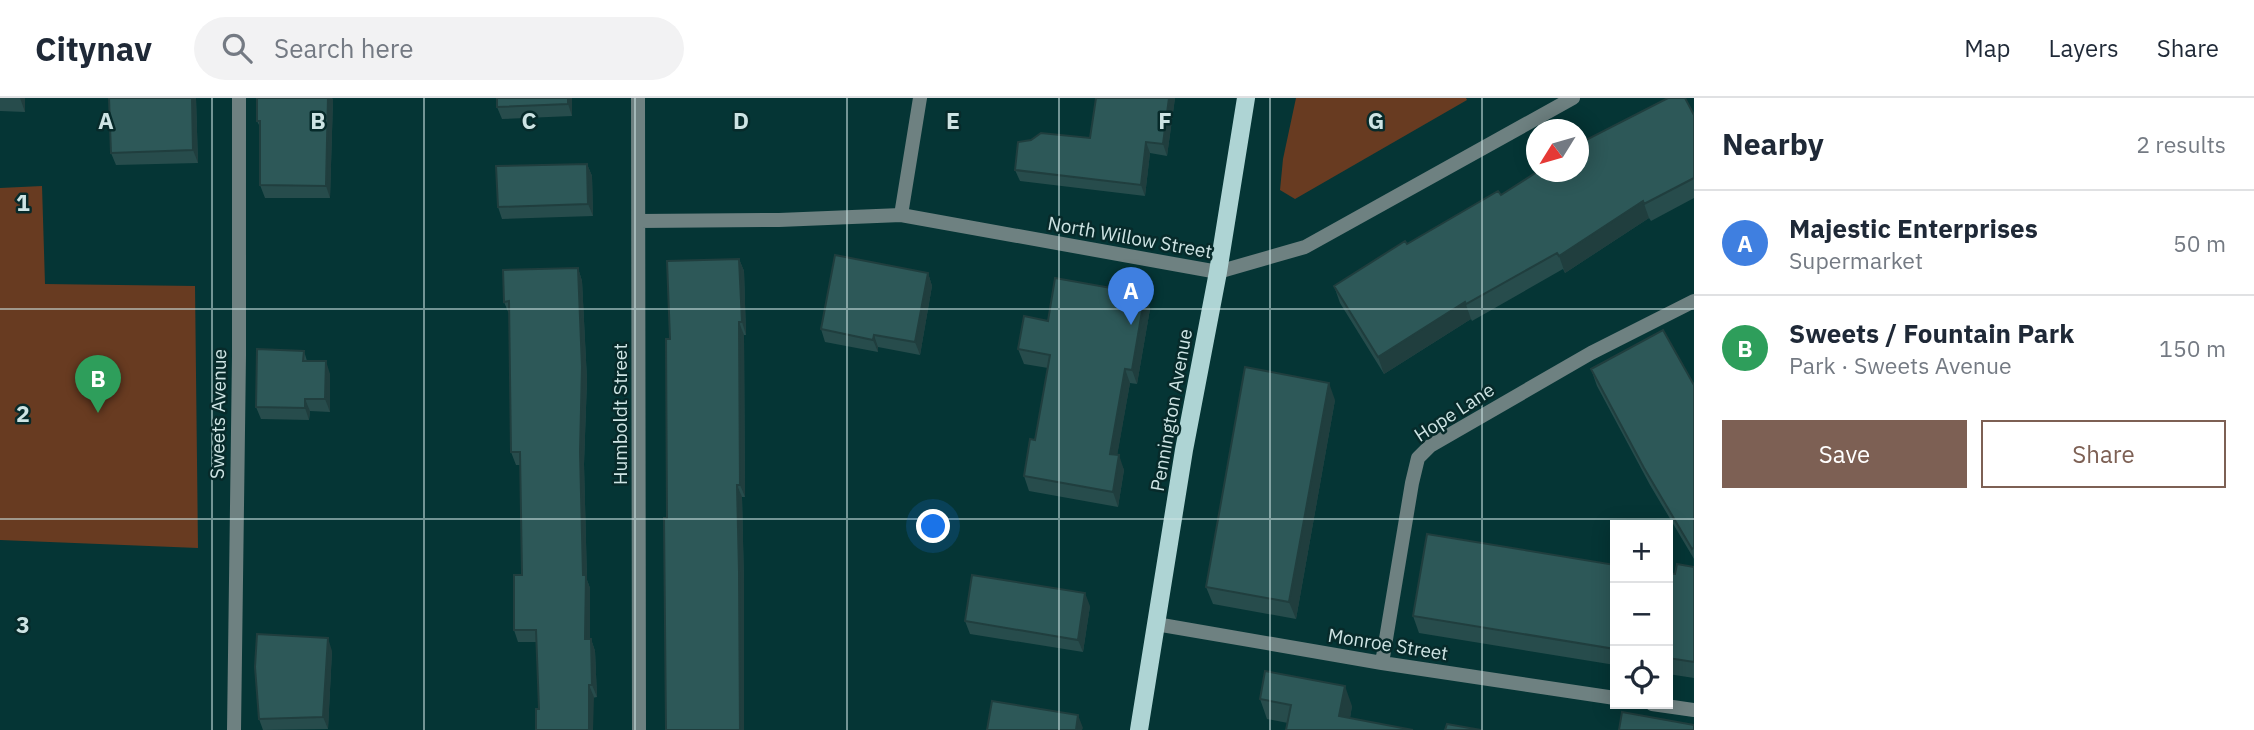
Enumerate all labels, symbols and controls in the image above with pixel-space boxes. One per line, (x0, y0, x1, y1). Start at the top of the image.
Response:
search box (194, 17, 684, 80)
text: Citynav (35, 27, 152, 70)
icon: search (218, 29, 256, 67)
text: Search here (274, 31, 413, 65)
text: Map (1964, 32, 2011, 64)
text: Layers (2049, 32, 2119, 64)
text: Share (2157, 32, 2219, 64)
text: A (98, 105, 114, 135)
text: B (310, 105, 326, 135)
text: C (522, 105, 537, 135)
text: D (733, 105, 749, 135)
text: E (946, 105, 960, 135)
text: F (1158, 105, 1172, 135)
text: G (1368, 105, 1384, 135)
north arrow (1526, 119, 1589, 182)
text: Nearby (1722, 124, 1824, 163)
text: 2 results (2136, 129, 2226, 159)
text: 1 (16, 187, 30, 217)
street label: North Willow Street (1046, 211, 1214, 263)
text: Majestic Enterprises (1789, 211, 2038, 245)
text: A (1737, 228, 1753, 258)
text: 50 m (2173, 228, 2226, 258)
text: Supermarket (1789, 245, 1923, 275)
pin: A (1108, 267, 1154, 325)
text: Sweets / Fountain Park (1789, 316, 2074, 350)
street label: Pennington Avenue (1145, 327, 1197, 493)
text: B (1737, 333, 1753, 363)
text: 150 m (2159, 333, 2226, 363)
street label: Humboldt Street (608, 343, 632, 485)
street label: Sweets Avenue (205, 349, 231, 479)
text: Park · Sweets Avenue (1789, 350, 2012, 380)
pin: B (75, 355, 121, 413)
street label: Hope Lane (1409, 377, 1499, 447)
text: 2 (16, 398, 30, 428)
button: Save (1722, 420, 1967, 488)
button: Share (1981, 420, 2226, 488)
your location (916, 509, 950, 543)
map controls (1610, 520, 1673, 709)
button: + (1610, 520, 1673, 583)
button: − (1610, 583, 1673, 646)
text: 3 (16, 609, 30, 639)
street label: Monroe Street (1326, 623, 1450, 665)
button: locate (1610, 646, 1673, 709)

